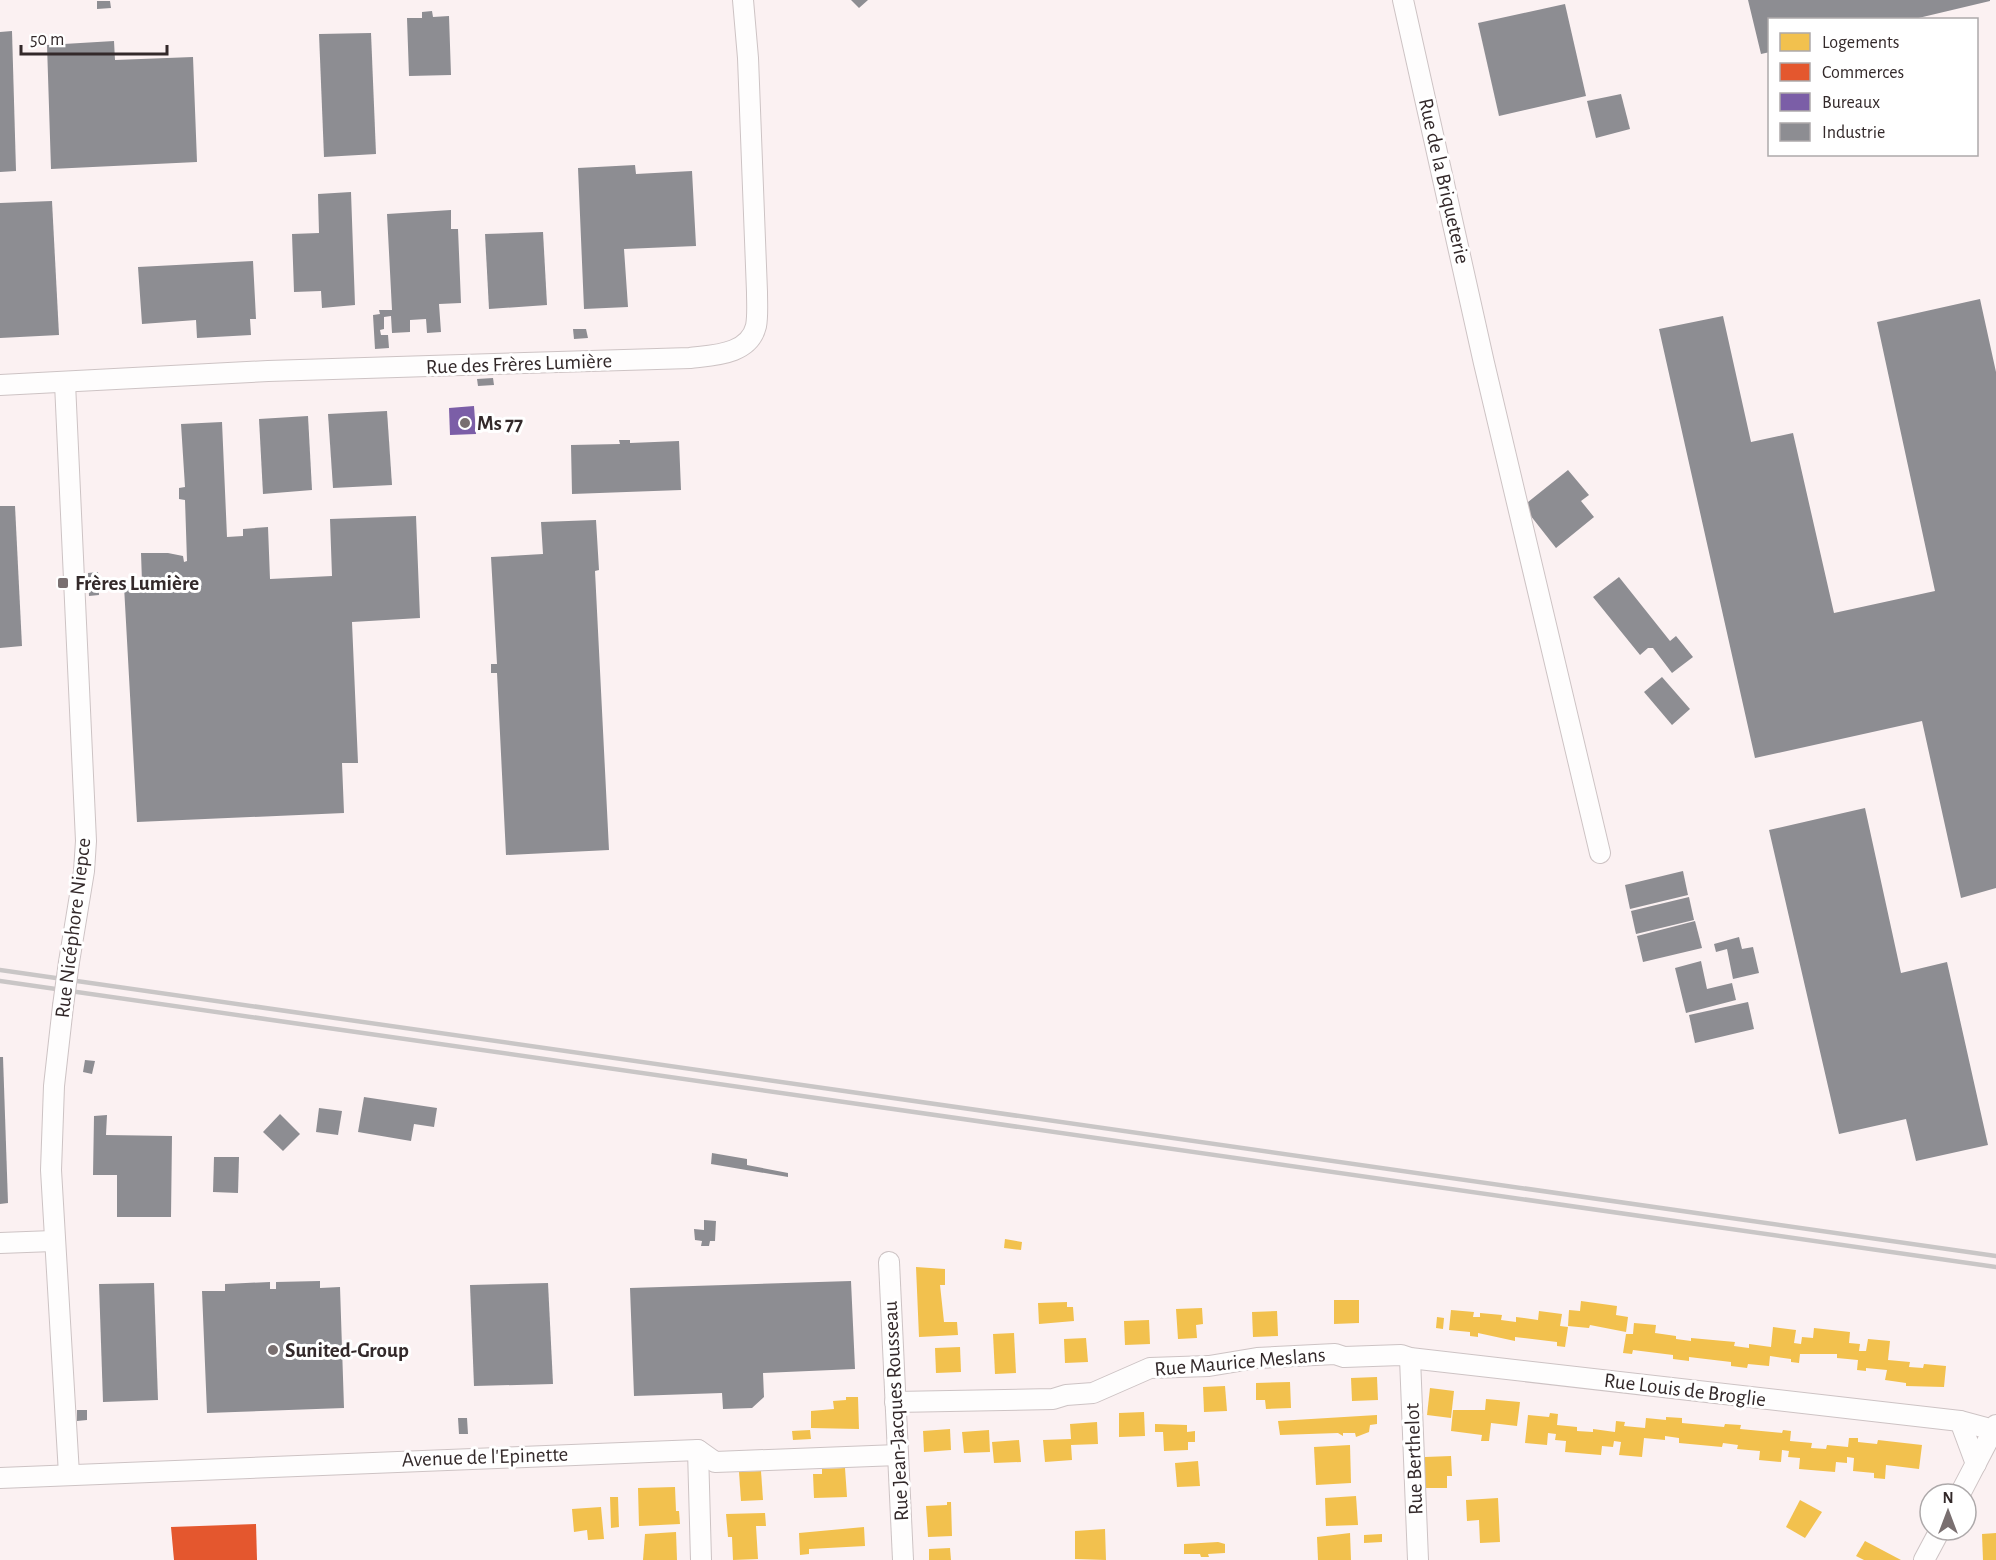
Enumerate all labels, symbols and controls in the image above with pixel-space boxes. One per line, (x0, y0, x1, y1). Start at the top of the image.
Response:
scale bar (21, 18, 166, 56)
legend (1768, 18, 1978, 156)
text: 50 m (30, 31, 64, 49)
text: Logements (1822, 34, 1900, 52)
text: Commerces (1822, 64, 1904, 82)
text: Bureaux (1822, 94, 1880, 112)
street label: Rue de la Briqueterie (1415, 96, 1473, 266)
text: Industrie (1822, 124, 1885, 142)
street label: Rue des Frères Lumière (425, 350, 613, 378)
place label: Ms 77 (477, 413, 523, 434)
marker: Ms 77 (458, 416, 472, 430)
place label: Frères Lumière (75, 573, 199, 594)
marker: Frères Lumière (56, 576, 70, 590)
street label: Rue Nicéphore Niepce (52, 837, 94, 1019)
street label: Rue Jean-Jacques Rousseau (880, 1300, 912, 1522)
place label: Sunited-Group (285, 1340, 409, 1361)
marker: Sunited-Group (266, 1343, 280, 1357)
street label: Rue Maurice Meslans (1154, 1344, 1326, 1380)
street label: Rue Louis de Broglie (1603, 1370, 1767, 1410)
street label: Rue Berthelot (1402, 1402, 1426, 1515)
street label: Avenue de l'Epinette (401, 1444, 569, 1470)
north arrow (1918, 1482, 1978, 1542)
text: N (1942, 1490, 1954, 1506)

